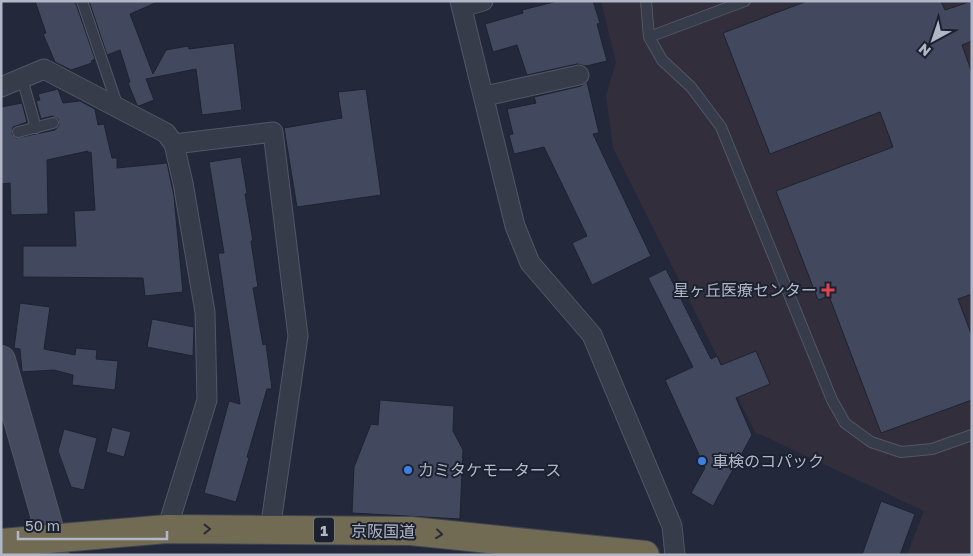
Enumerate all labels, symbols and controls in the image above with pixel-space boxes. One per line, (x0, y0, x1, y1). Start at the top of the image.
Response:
north arrow (908, 15, 958, 65)
text: N (915, 40, 934, 60)
place label: 星ヶ丘医療センター (673, 280, 817, 300)
marker: 星ヶ丘医療センター (821, 283, 835, 297)
place label: 車検のコパック (712, 451, 824, 471)
marker: 車検のコパック (696, 455, 708, 467)
place label: カミタケモータース (418, 460, 561, 480)
marker: カミタケモータース (402, 464, 414, 476)
scale bar (18, 508, 166, 540)
text: 50 m (25, 516, 60, 534)
road number: 1 (314, 518, 334, 542)
street label: 京阪国道 (351, 520, 415, 542)
one-way arrow (204, 524, 211, 534)
one-way arrow (436, 528, 444, 539)

